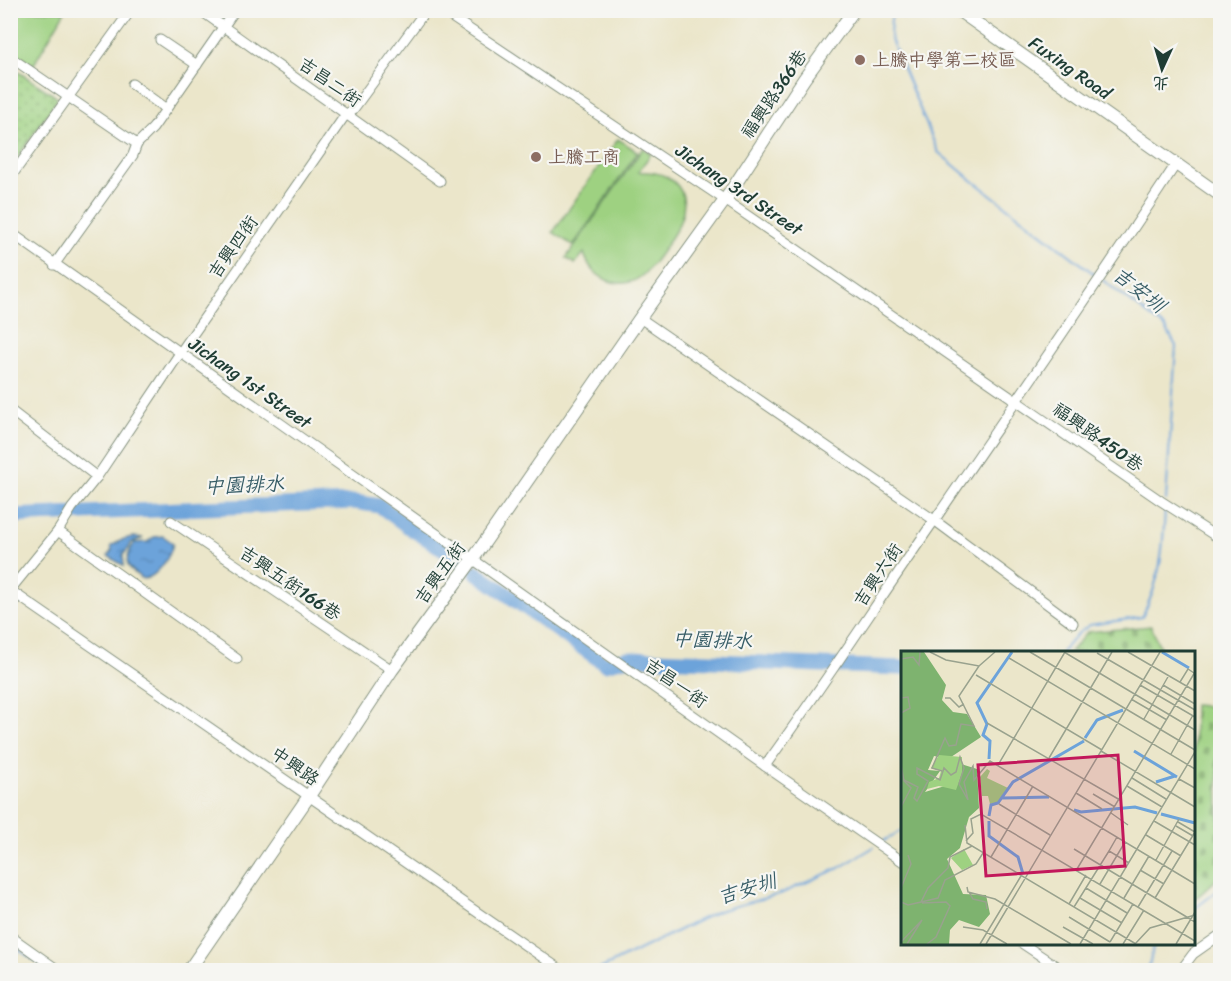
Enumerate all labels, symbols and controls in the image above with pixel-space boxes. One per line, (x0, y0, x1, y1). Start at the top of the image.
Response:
street label: Fuxing Road (1022, 28, 1120, 109)
north arrow (1132, 39, 1192, 99)
street label: 福興路366巷 (732, 43, 816, 145)
place label: 上騰中學第二校區 (872, 44, 1016, 76)
street label: 吉昌二街 (291, 48, 369, 116)
marker: 上騰中學第二校區 (853, 53, 867, 67)
text: 北 (1152, 68, 1170, 98)
street label: Jichang 3rd Street (668, 135, 810, 245)
place label: 上騰工商 (548, 141, 620, 173)
marker: 上騰工商 (529, 150, 543, 164)
street label: 吉興四街 (199, 208, 267, 286)
water label: 吉安圳 (1105, 258, 1175, 323)
street label: Jichang 1st Street (181, 328, 319, 438)
street label: 福興路450巷 (1046, 394, 1150, 480)
water label: 中園排水 (203, 466, 286, 504)
street label: 吉興五街 (406, 534, 474, 612)
street label: 吉興六街 (845, 536, 911, 614)
street label: 吉興五街166巷 (232, 537, 348, 629)
water label: 中園排水 (671, 621, 754, 659)
street label: 吉昌一街 (637, 649, 715, 717)
inset map (901, 651, 1195, 945)
street label: 中興路 (264, 737, 326, 795)
water label: 吉安圳 (713, 863, 783, 915)

